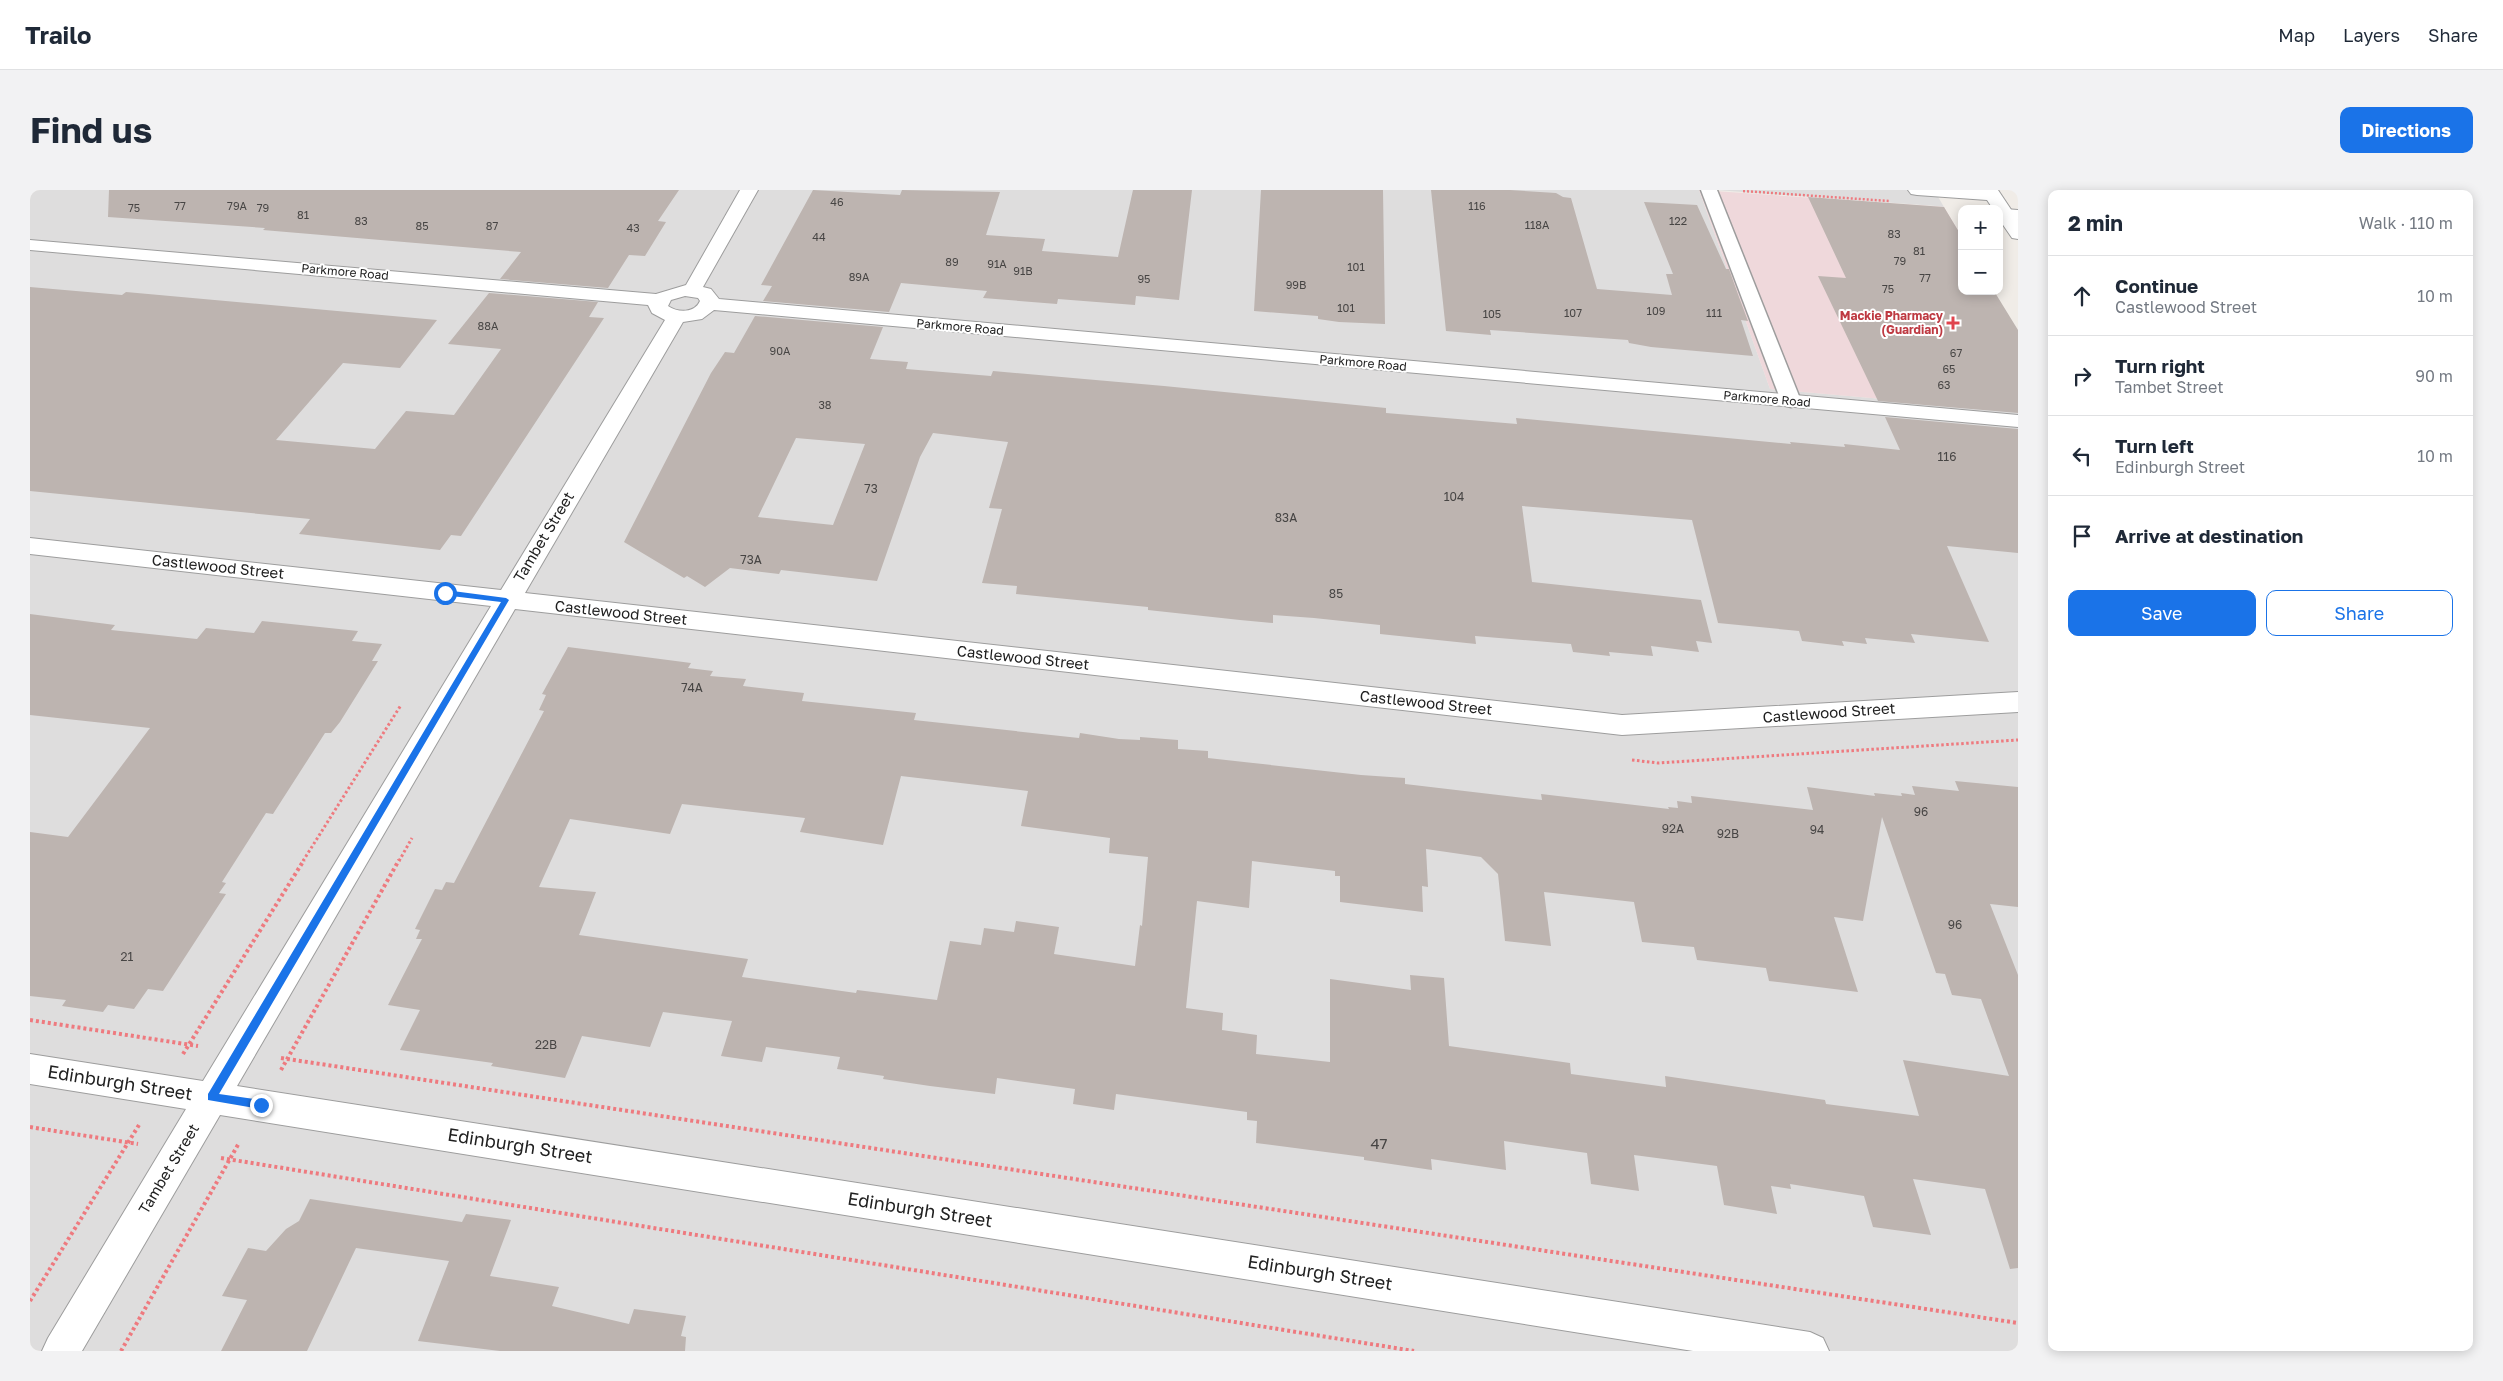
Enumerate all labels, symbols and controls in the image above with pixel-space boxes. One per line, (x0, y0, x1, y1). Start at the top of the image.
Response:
text: Trailo (25, 20, 91, 49)
text: Map (2278, 24, 2315, 46)
text: Layers (2343, 24, 2400, 46)
text: Share (2428, 24, 2478, 46)
button: Directions (2340, 107, 2473, 153)
text: Find us (30, 109, 152, 151)
house number: 46 (830, 195, 844, 208)
house number: 77 (174, 199, 186, 212)
house number: 79A (227, 199, 248, 212)
house number: 116 (1468, 199, 1486, 212)
house number: 75 (128, 201, 140, 214)
house number: 79 (257, 201, 269, 214)
map controls (1958, 205, 2003, 295)
button: + (1958, 205, 2003, 250)
house number: 81 (297, 208, 309, 221)
text: 2 min (2068, 210, 2123, 236)
text: Walk · 110 m (2359, 213, 2453, 233)
house number: 83 (354, 214, 368, 227)
house number: 122 (1669, 214, 1687, 227)
house number: 118A (1525, 218, 1550, 231)
house number: 85 (415, 219, 429, 232)
house number: 87 (486, 219, 498, 232)
house number: 43 (626, 221, 640, 234)
house number: 83 (1887, 227, 1901, 240)
house number: 44 (812, 230, 826, 243)
house number: 81 (1913, 244, 1925, 257)
button: − (1958, 250, 2003, 295)
house number: 79 (1894, 254, 1906, 267)
house number: 89 (945, 255, 959, 268)
house number: 91A (987, 257, 1007, 270)
street label: Parkmore Road (301, 260, 389, 283)
house number: 101 (1347, 260, 1365, 273)
house number: 91B (1013, 264, 1033, 277)
house number: 89A (849, 270, 870, 283)
house number: 77 (1919, 271, 1931, 284)
house number: 95 (1137, 272, 1151, 285)
text: Continue (2115, 274, 2198, 297)
house number: 99B (1286, 278, 1306, 291)
house number: 75 (1882, 282, 1894, 295)
icon: ahead (2068, 282, 2096, 310)
text: 10 m (2417, 286, 2453, 306)
text: Castlewood Street (2115, 297, 2257, 317)
house number: 101 (1337, 301, 1355, 314)
house number: 109 (1647, 304, 1665, 317)
house number: 107 (1564, 306, 1582, 319)
house number: 111 (1706, 306, 1722, 319)
house number: 105 (1483, 307, 1501, 320)
place label: Mackie Pharmacy (Guardian) (1840, 308, 1944, 337)
street label: Parkmore Road (916, 315, 1004, 338)
marker: Mackie Pharmacy (Guardian) (1947, 317, 1959, 329)
house number: 88A (478, 319, 499, 332)
house number: 90A (770, 344, 791, 357)
house number: 67 (1950, 346, 1962, 359)
street label: Parkmore Road (1319, 351, 1407, 374)
text: Turn right (2115, 354, 2205, 377)
house number: 65 (1942, 362, 1956, 375)
icon: right (2068, 362, 2096, 390)
text: 90 m (2415, 366, 2453, 386)
text: Tambet Street (2115, 377, 2224, 397)
house number: 63 (1937, 378, 1951, 391)
street label: Parkmore Road (1723, 387, 1811, 410)
house number: 38 (818, 398, 832, 411)
text: Turn left (2115, 434, 2194, 457)
icon: left (2068, 442, 2096, 470)
text: 10 m (2417, 446, 2453, 466)
house number: 116 (1938, 449, 1956, 464)
text: Edinburgh Street (2115, 457, 2245, 477)
house number: 73 (864, 481, 878, 496)
street label: Tambet Street (509, 488, 577, 585)
house number: 104 (1444, 489, 1464, 504)
house number: 83A (1275, 510, 1297, 525)
icon: arrive (2068, 522, 2096, 550)
text: Arrive at destination (2115, 524, 2303, 547)
street label: Castlewood Street (151, 550, 285, 582)
house number: 73A (740, 552, 762, 567)
route start (434, 582, 457, 605)
house number: 85 (1329, 586, 1343, 601)
button: Save (2068, 590, 2256, 636)
button: Share (2266, 590, 2453, 636)
street label: Castlewood Street (554, 596, 688, 628)
street label: Castlewood Street (956, 641, 1090, 673)
house number: 74A (681, 680, 703, 695)
street label: Castlewood Street (1359, 686, 1493, 718)
street label: Castlewood Street (1762, 698, 1896, 726)
house number: 96 (1914, 804, 1928, 819)
house number: 92A (1662, 821, 1684, 836)
house number: 94 (1810, 822, 1824, 837)
house number: 92B (1717, 826, 1739, 841)
house number: 96 (1948, 917, 1962, 932)
house number: 21 (121, 949, 134, 964)
house number: 22B (535, 1037, 557, 1052)
street label: Edinburgh Street (46, 1060, 194, 1104)
route end (250, 1094, 273, 1117)
street label: Tambet Street (134, 1120, 202, 1217)
street label: Edinburgh Street (446, 1123, 594, 1167)
house number: 47 (1370, 1134, 1388, 1152)
street label: Edinburgh Street (846, 1187, 994, 1231)
street label: Edinburgh Street (1246, 1250, 1394, 1294)

